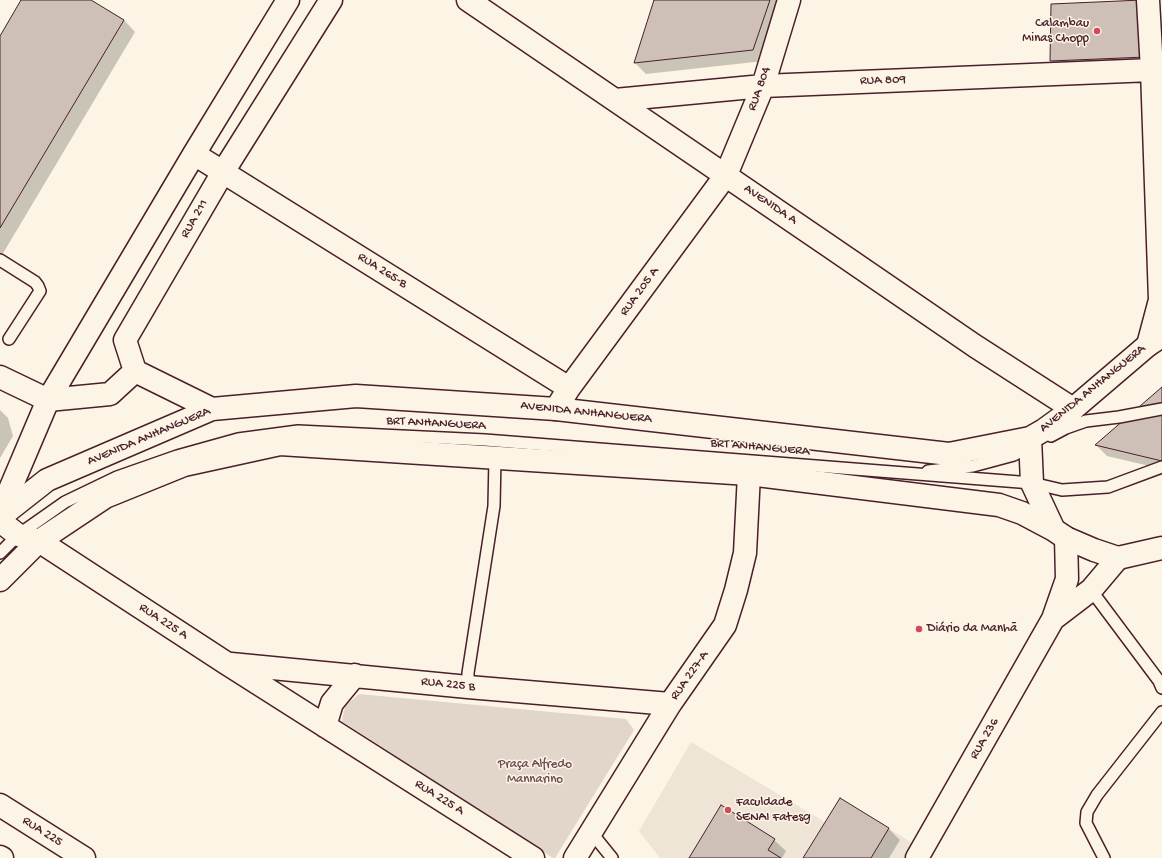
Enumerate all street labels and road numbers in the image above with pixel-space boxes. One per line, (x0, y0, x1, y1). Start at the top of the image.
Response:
street label: RUA 804 (745, 65, 775, 113)
street label: RUA 809 (860, 72, 906, 90)
street label: AVENIDA A (740, 181, 800, 229)
street label: RUA 211 (178, 197, 212, 241)
street label: RUA 265-B (354, 250, 410, 292)
street label: RUA 205 A (617, 265, 663, 319)
street label: AVENIDA ANHANGUERA (1037, 341, 1149, 437)
street label: AVENIDA ANHANGUERA (520, 398, 652, 428)
street label: AVENIDA ANHANGUERA (85, 404, 213, 470)
street label: BRT ANHANGUERA (386, 414, 486, 434)
street label: BRT ANHANGUERA (710, 436, 810, 460)
street label: RUA 225 A (136, 600, 190, 644)
street label: RUA 227-A (667, 648, 713, 704)
street label: RUA 225 B (420, 674, 476, 696)
street label: RUA 236 (967, 716, 1003, 762)
street label: RUA 225 A (411, 777, 467, 819)
street label: RUA 225 (19, 814, 65, 850)

